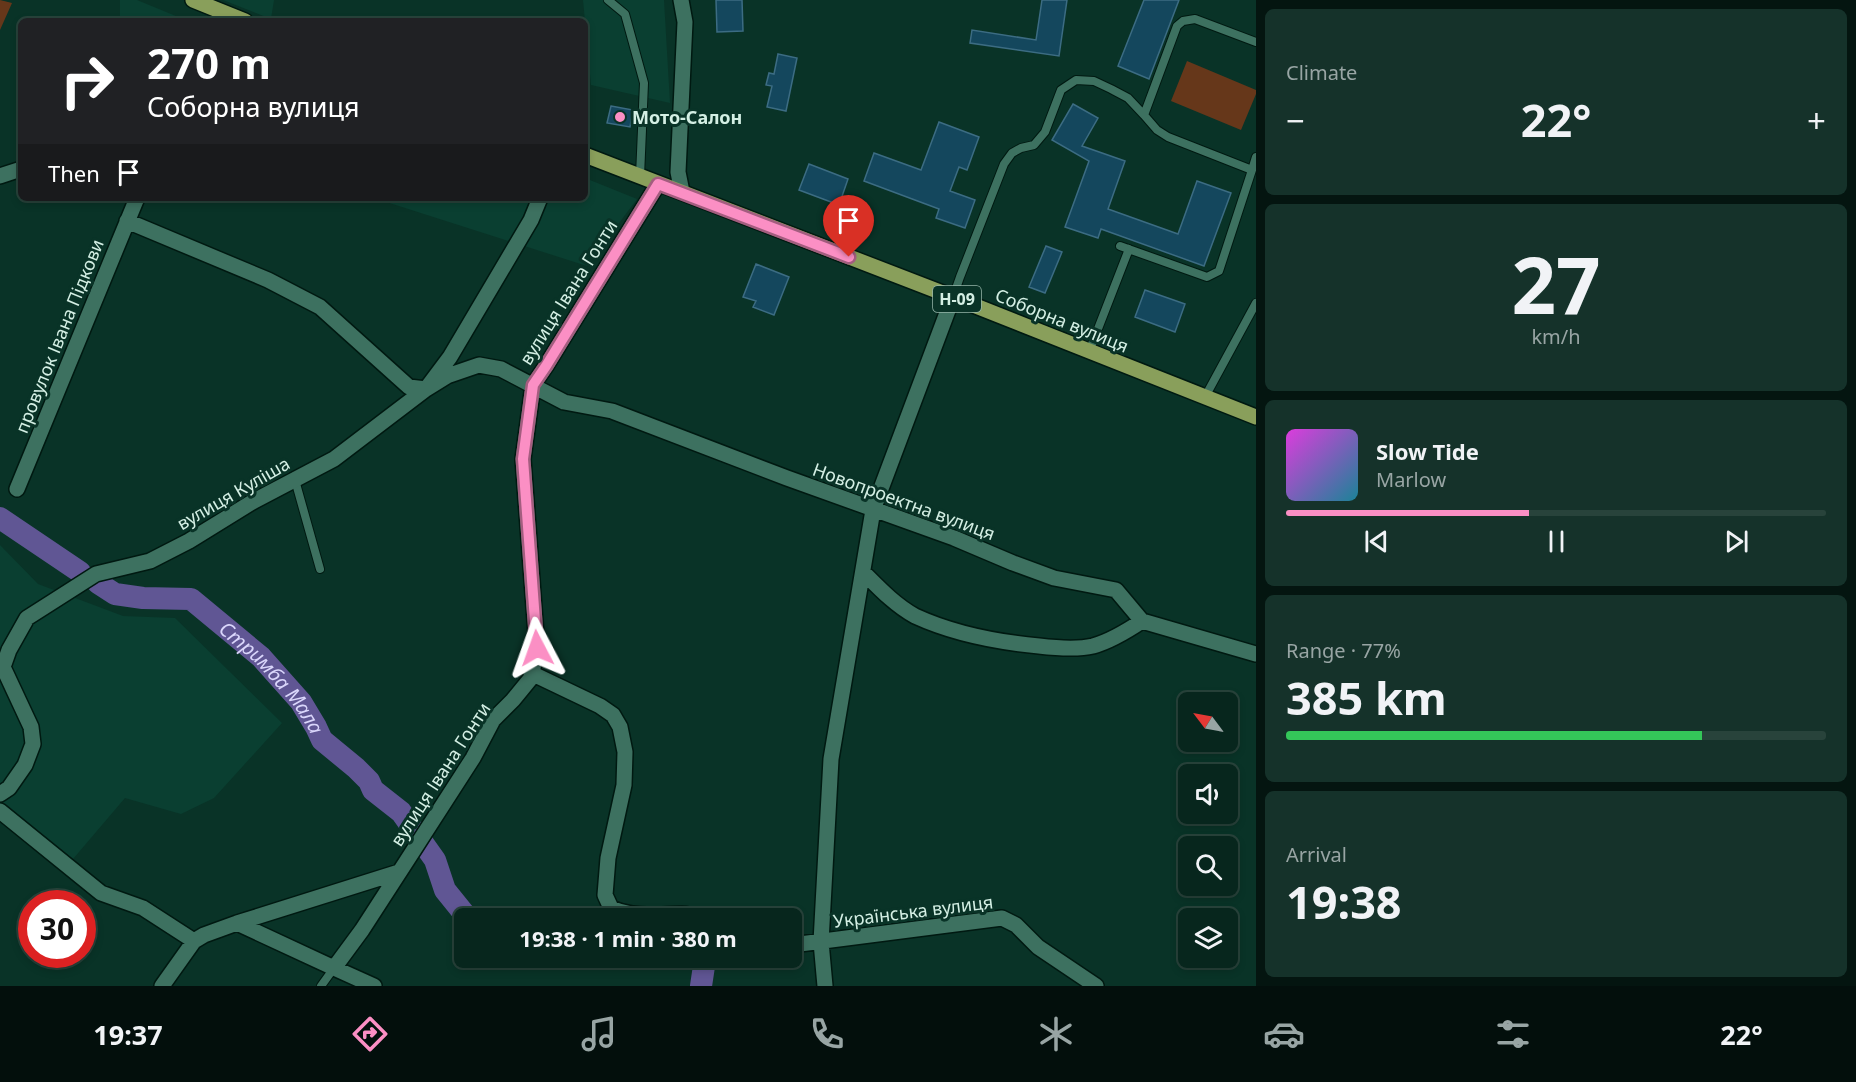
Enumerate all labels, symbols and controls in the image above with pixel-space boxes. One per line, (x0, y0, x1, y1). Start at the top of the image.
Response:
text: 270 m (147, 34, 271, 91)
icon: right (48, 42, 126, 120)
text: Climate (1286, 59, 1357, 86)
text: Соборна вулиця (147, 88, 360, 125)
text: 22° (1521, 89, 1591, 150)
text: − (1286, 98, 1305, 143)
text: + (1807, 98, 1826, 143)
place label: Мото-Салон (632, 105, 742, 129)
marker: Мото-Салон (613, 110, 627, 124)
icon: arrive (112, 156, 145, 189)
text: Then (48, 158, 100, 188)
pin (823, 195, 874, 257)
icon: arrive (832, 204, 865, 237)
street label: вулиця Івана Гонти (514, 215, 622, 369)
text: 27 (1511, 231, 1601, 337)
street label: провулок Івана Підкови (9, 235, 109, 437)
street label: Соборна вулиця (992, 282, 1132, 358)
road number: Н-09 (933, 286, 981, 312)
text: km/h (1531, 323, 1581, 350)
text: Slow Tide (1376, 436, 1479, 466)
street label: вулиця Куліша (172, 451, 294, 535)
street label: Новопроектна вулиця (809, 457, 999, 545)
text: Marlow (1376, 466, 1446, 493)
icon: previous (1360, 525, 1393, 558)
icon: pause (1540, 525, 1573, 558)
icon: next (1720, 525, 1753, 558)
water label: Стримба Мала (214, 615, 331, 738)
position arrow (505, 616, 569, 680)
text: Range · 77% (1286, 637, 1401, 664)
text: 385 km (1286, 667, 1447, 728)
north arrow (1178, 692, 1238, 752)
map controls (1178, 692, 1238, 968)
street label: вулиця Івана Гонти (385, 698, 495, 850)
button: sound (1178, 764, 1238, 824)
button: search (1178, 836, 1238, 896)
text: Arrival (1286, 841, 1347, 868)
text: 19:38 (1286, 871, 1402, 932)
street label: Українська вулиця (832, 889, 994, 933)
speed limit sign: 30 (18, 890, 96, 968)
button: layers (1178, 908, 1238, 968)
text: 19:38 · 1 min · 380 m (519, 923, 737, 953)
icon: directions (349, 1013, 391, 1055)
icon: music (578, 1013, 620, 1055)
icon: phone (806, 1013, 848, 1055)
icon: climate (1035, 1013, 1077, 1055)
icon: car (1263, 1013, 1305, 1055)
icon: filters (1492, 1013, 1534, 1055)
text: 19:37 (93, 1016, 163, 1053)
text: 22° (1720, 1016, 1763, 1053)

